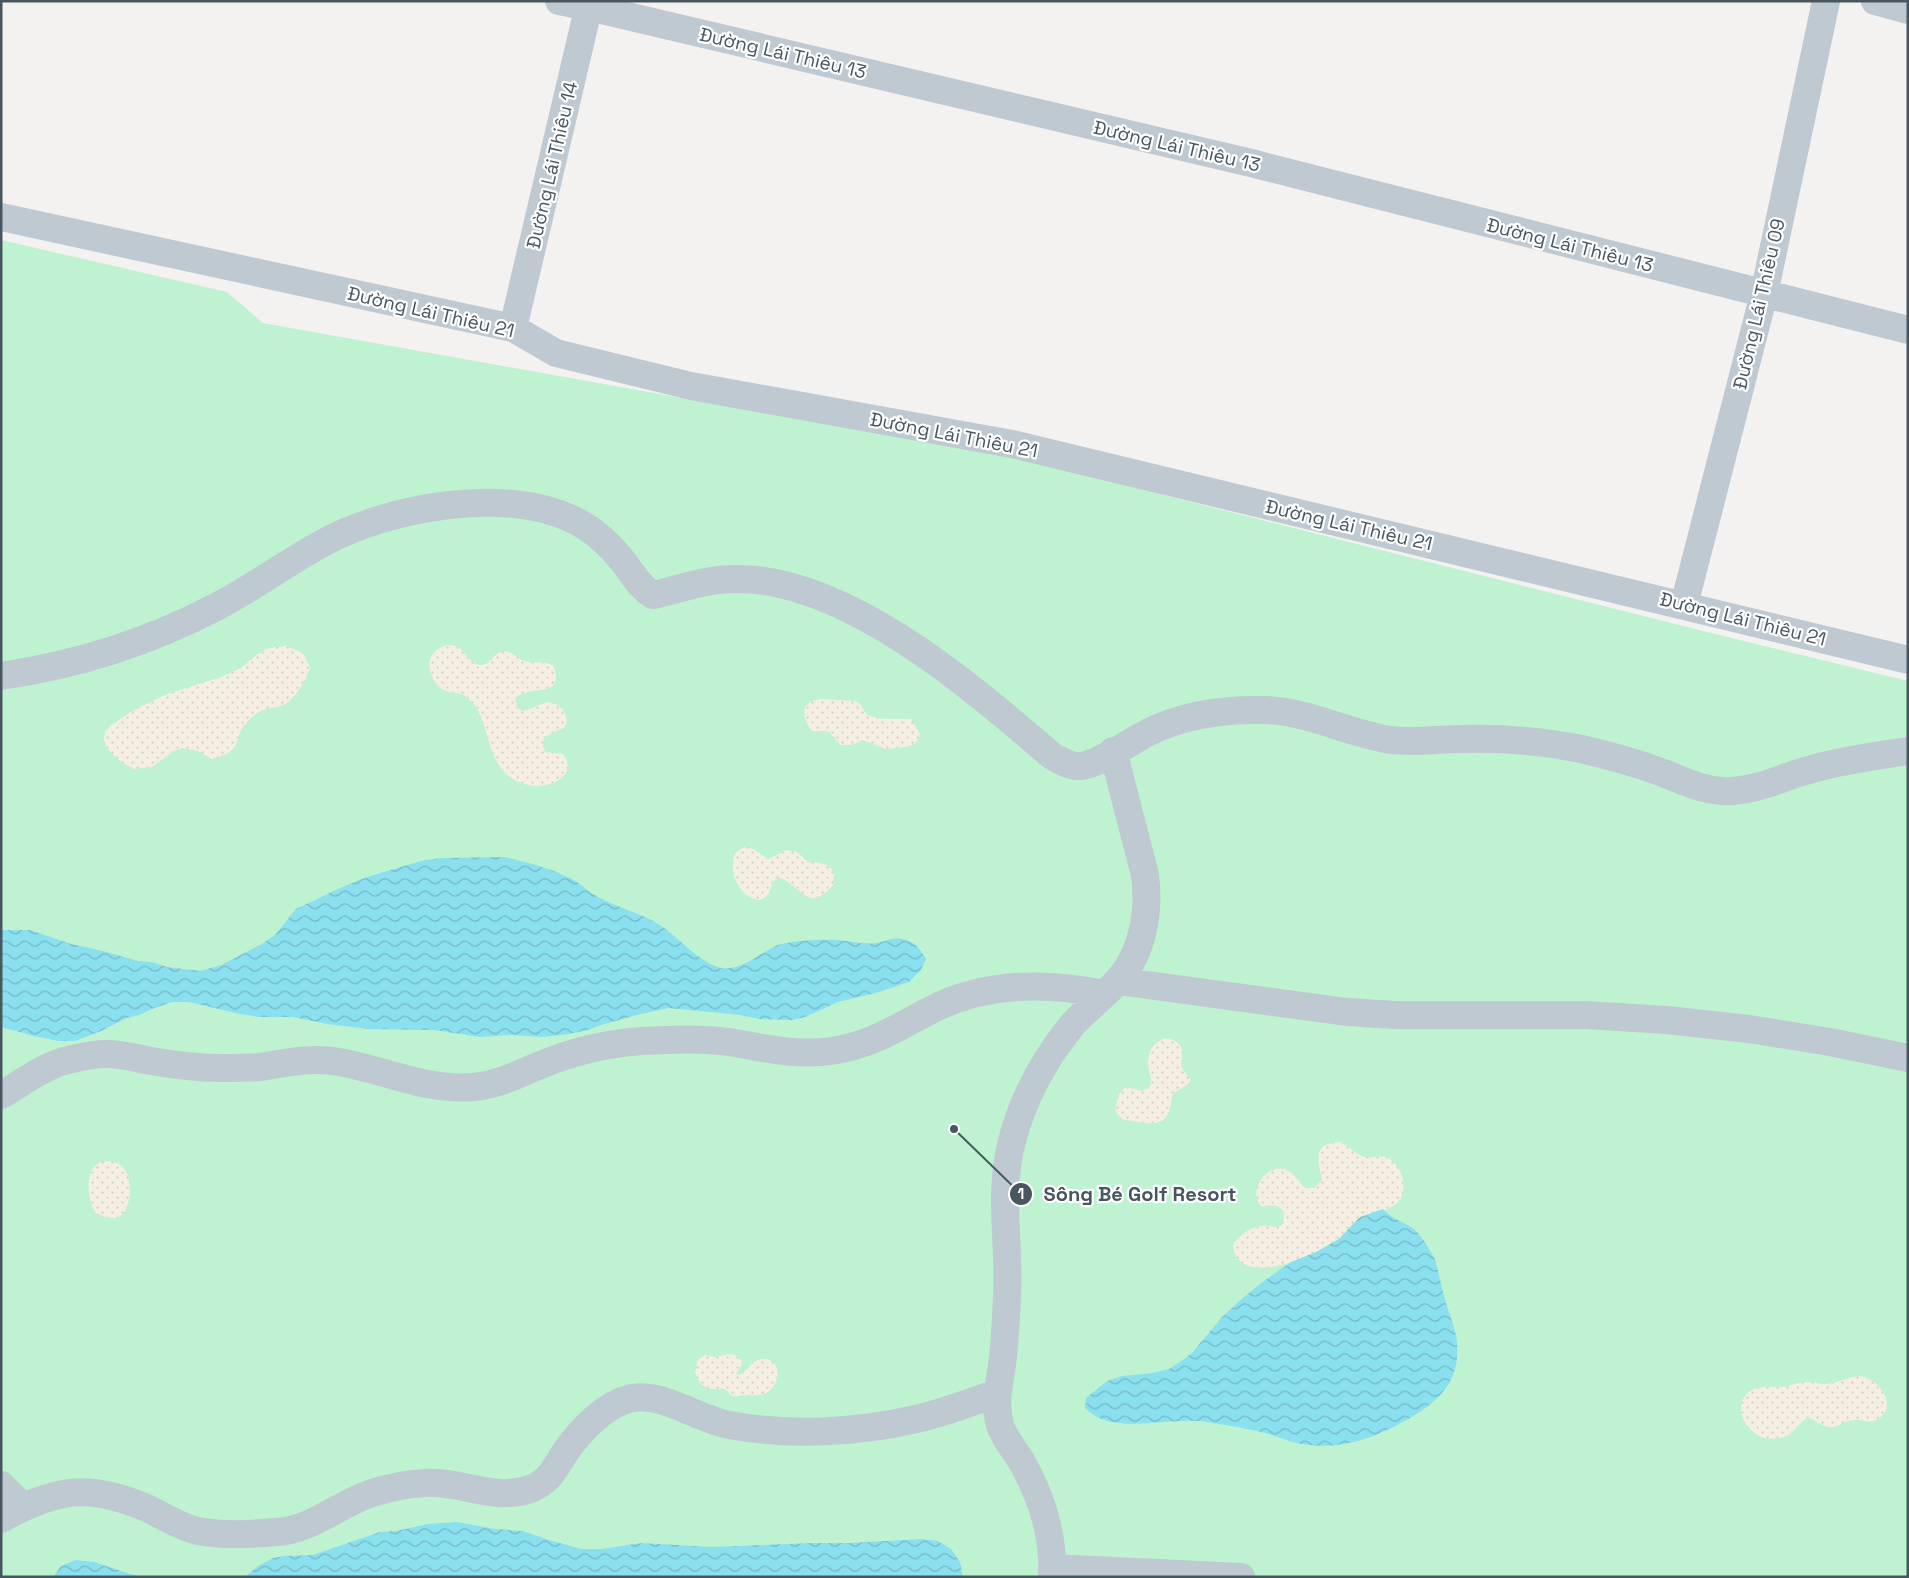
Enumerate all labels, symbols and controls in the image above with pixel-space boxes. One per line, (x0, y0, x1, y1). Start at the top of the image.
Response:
street label: Đường Lái Thiêu 13 (697, 22, 869, 84)
street label: Đường Lái Thiêu 14 (521, 79, 583, 251)
street label: Đường Lái Thiêu 13 (1091, 115, 1263, 177)
street label: Đường Lái Thiêu 13 (1484, 212, 1656, 278)
street label: Đường Lái Thiêu 09 (1727, 216, 1791, 392)
street label: Đường Lái Thiêu 21 (345, 281, 517, 343)
street label: Đường Lái Thiêu 21 (868, 406, 1040, 464)
street label: Đường Lái Thiêu 21 (1263, 494, 1435, 556)
street label: Đường Lái Thiêu 21 (1657, 586, 1829, 652)
callout: Sông Bé Golf Resort (1008, 1176, 1246, 1211)
text: Sông Bé Golf Resort (1044, 1181, 1236, 1207)
text: 1 (1018, 1184, 1024, 1203)

